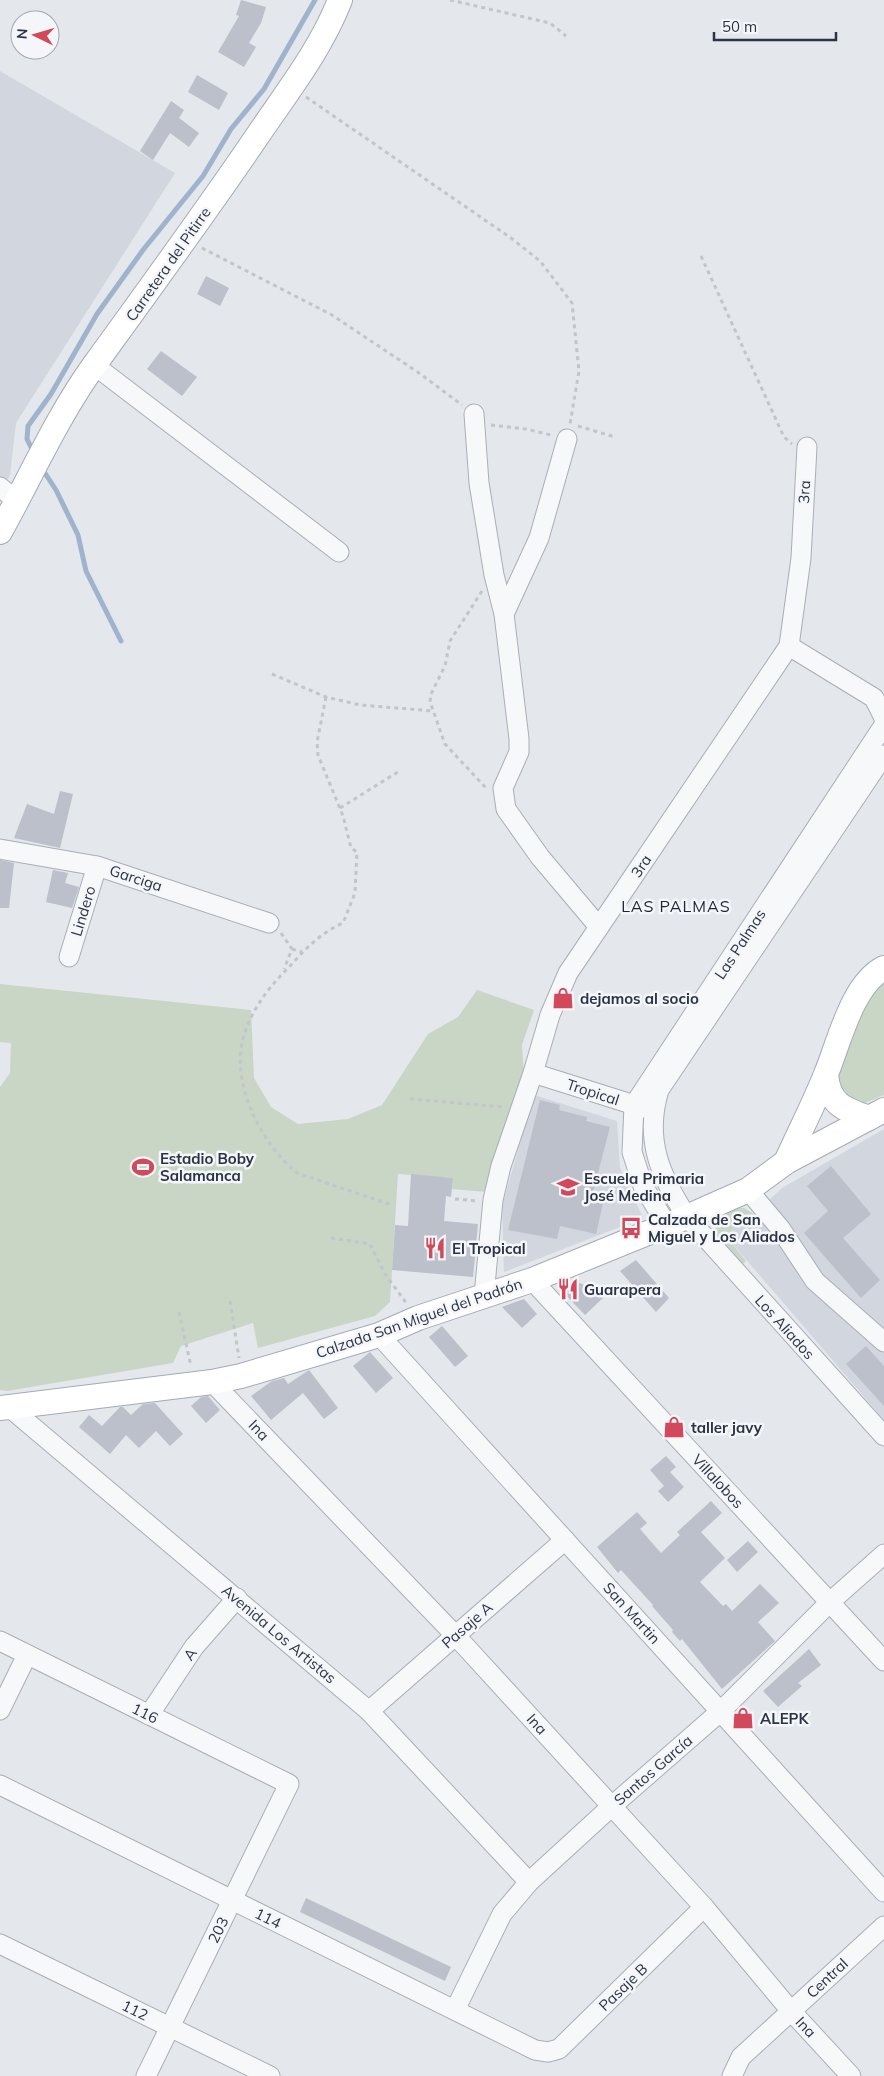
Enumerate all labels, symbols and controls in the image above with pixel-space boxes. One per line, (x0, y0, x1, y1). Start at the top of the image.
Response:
north arrow (10, 10, 60, 60)
scale bar (714, 10, 836, 42)
text: 50 m (722, 17, 757, 36)
text: N (13, 28, 31, 40)
street label: Carretera del Pitirre (121, 203, 215, 325)
street label: 3ra (794, 480, 814, 504)
street label: 3ra (627, 851, 655, 881)
street label: Garciga (107, 861, 165, 895)
street label: Lindero (66, 884, 100, 938)
district label: LAS PALMAS (621, 896, 731, 916)
street label: Las Palmas (710, 905, 770, 983)
shop icon: dejamos al socio (550, 985, 576, 1011)
place label: dejamos al socio (580, 989, 699, 1008)
street label: Tropical (564, 1075, 622, 1109)
place label: Estadio Boby Salamanca (160, 1149, 255, 1185)
sports icon: Estadio Boby Salamanca (130, 1154, 156, 1180)
place label: Escuela Primaria José Medina (584, 1169, 704, 1205)
school or university icon: Escuela Primaria José Medina (555, 1174, 581, 1200)
place label: Calzada de San Miguel y Los Aliados (648, 1210, 795, 1246)
bus stop icon: Calzada de San Miguel y Los Aliados (618, 1215, 644, 1241)
restaurant icon: El Tropical (422, 1235, 448, 1261)
place label: El Tropical (452, 1239, 526, 1258)
street label: Calzada San Miguel del Padrón (313, 1274, 525, 1362)
restaurant icon: Guarapera (555, 1276, 581, 1302)
place label: Guarapera (584, 1280, 661, 1299)
street label: Los Aliados (751, 1291, 819, 1363)
shop icon: taller javy (661, 1414, 687, 1440)
street label: Ina (245, 1416, 273, 1444)
place label: taller javy (691, 1418, 763, 1437)
street label: Villalobos (688, 1450, 748, 1512)
street label: San Martin (599, 1578, 665, 1648)
street label: Avenida Los Artistas (218, 1581, 340, 1687)
street label: Pasaje A (438, 1598, 496, 1652)
street label: A (179, 1644, 201, 1664)
street label: 116 (129, 1699, 161, 1727)
shop icon: ALEPK (730, 1705, 756, 1731)
place label: ALEPK (760, 1709, 810, 1728)
street label: Ina (523, 1710, 551, 1738)
street label: Santos García (610, 1731, 696, 1809)
street label: 114 (252, 1904, 284, 1932)
street label: 203 (204, 1914, 232, 1946)
street label: Central (802, 1954, 852, 2002)
street label: Pasaje B (595, 1959, 651, 2015)
street label: 112 (119, 1996, 151, 2024)
street label: Ina (792, 2013, 820, 2041)

